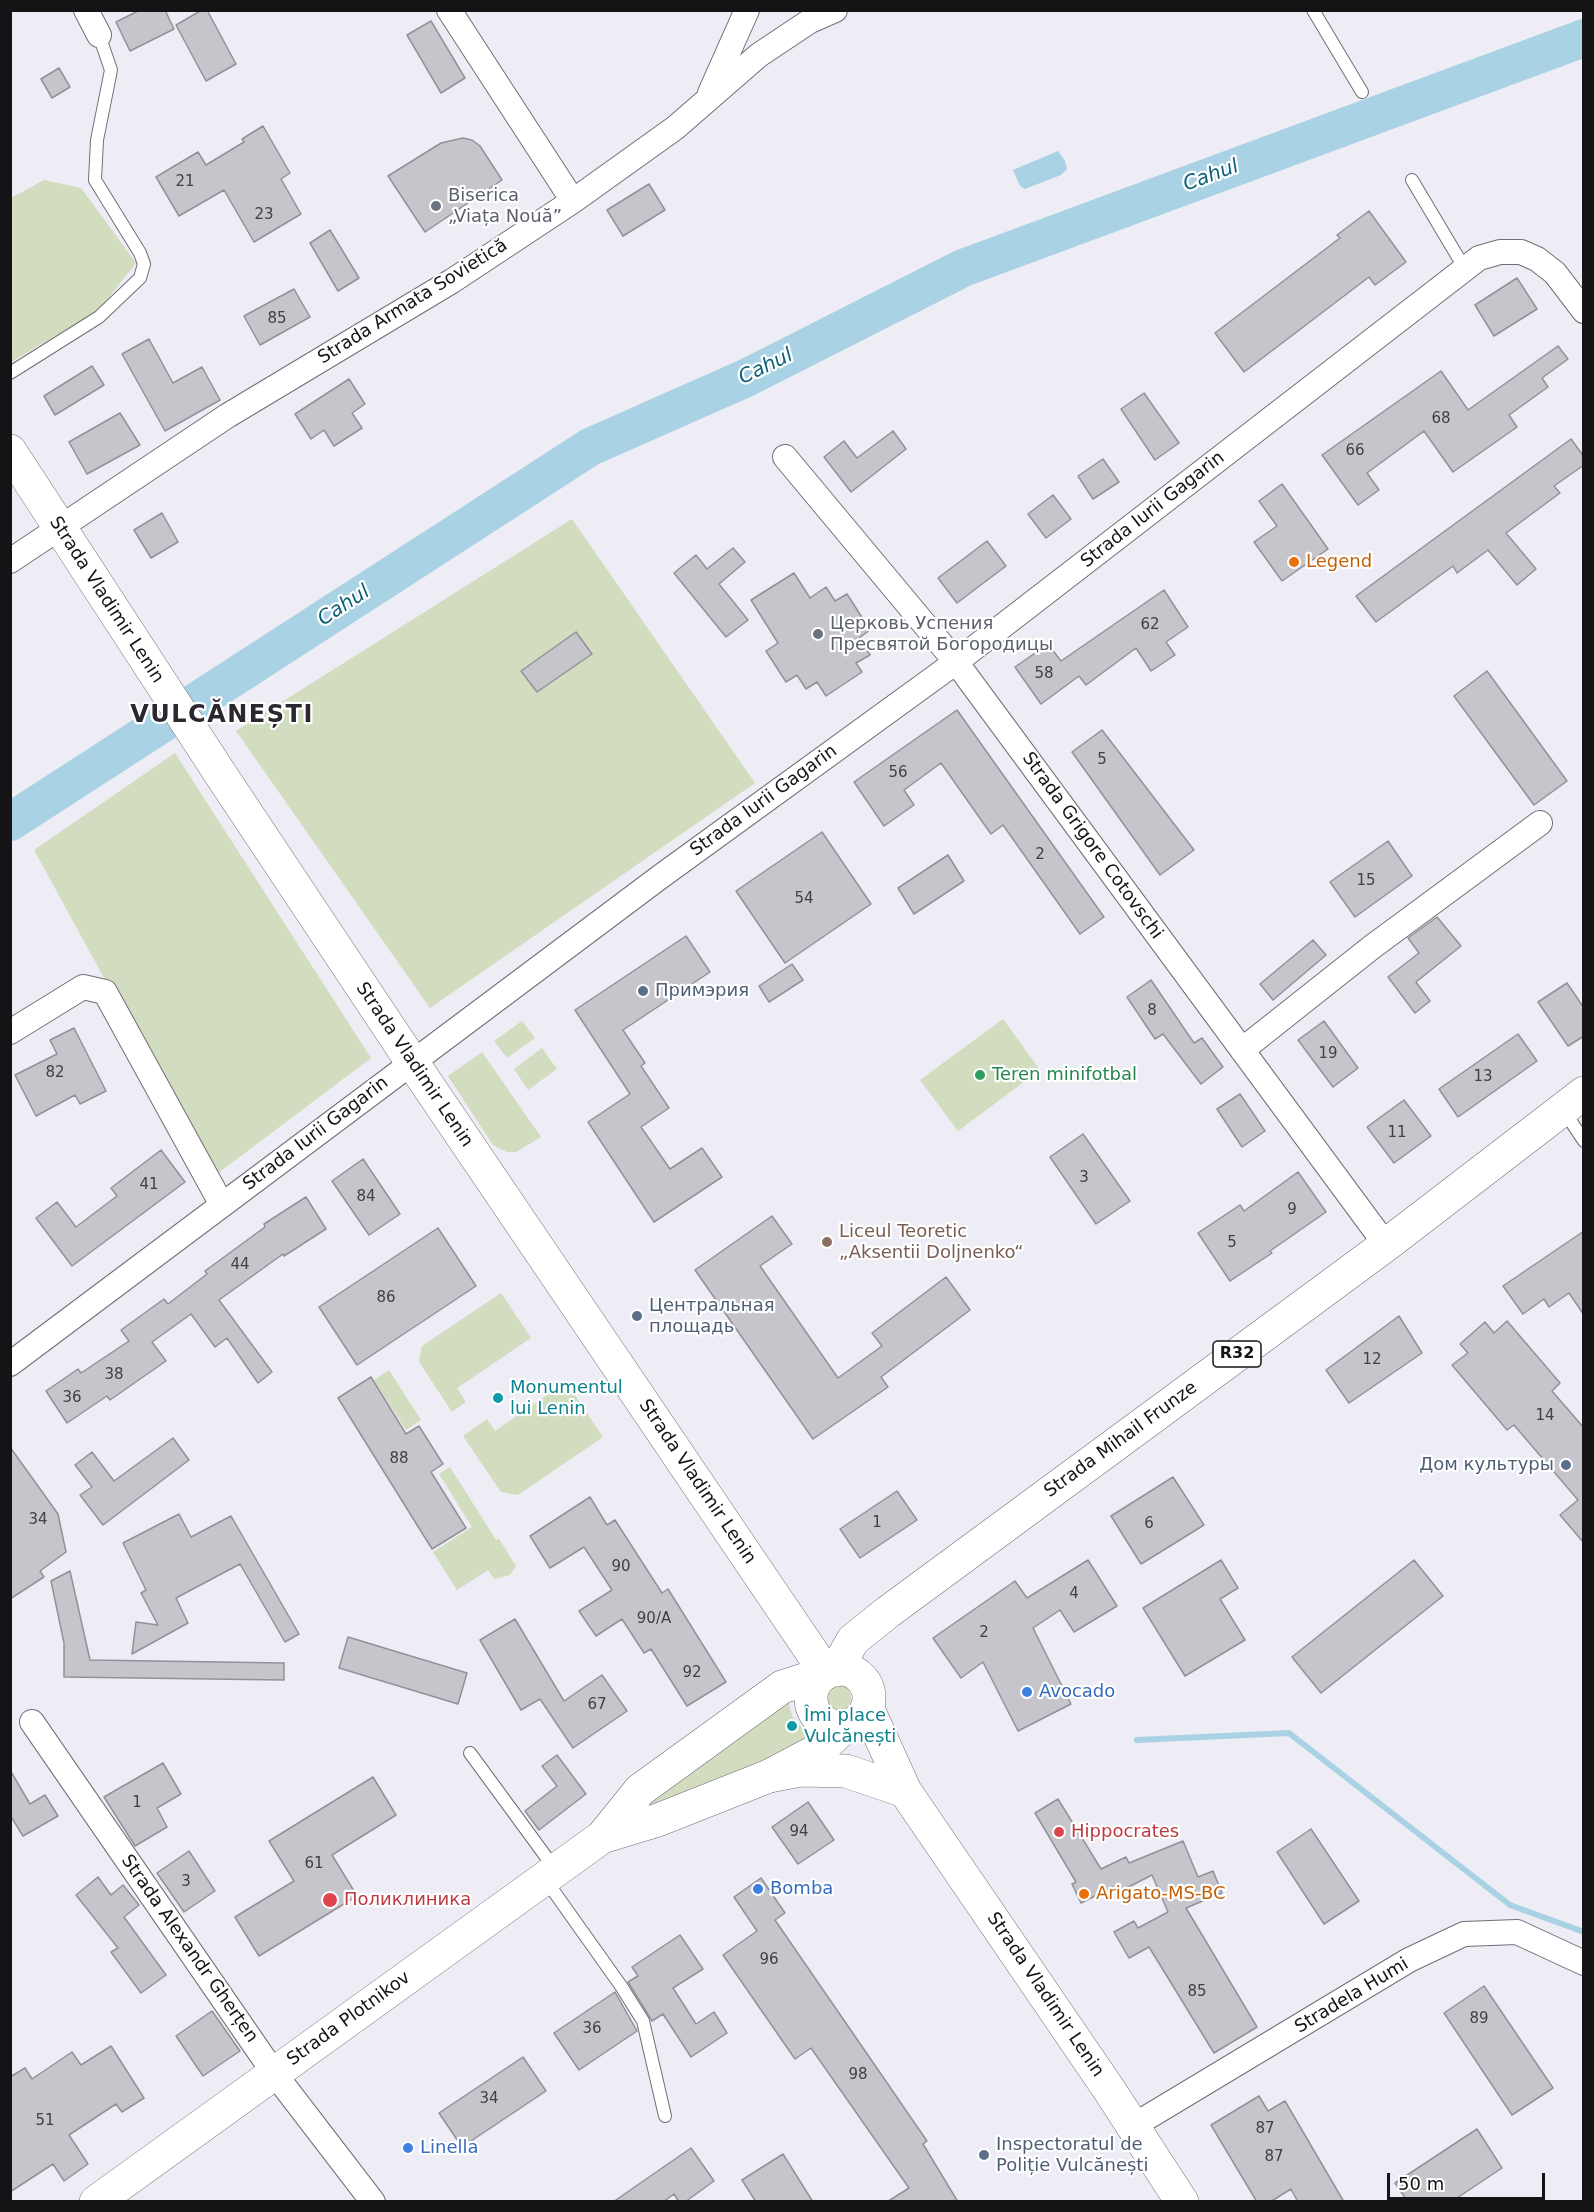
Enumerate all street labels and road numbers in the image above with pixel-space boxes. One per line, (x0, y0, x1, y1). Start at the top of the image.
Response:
street label: Strada Armata Sovietică (314, 235, 512, 369)
street label: Strada Iurii Gagarin (1077, 447, 1229, 573)
street label: Strada Vladimir Lenin (44, 513, 168, 687)
street label: Strada Iurii Gagarin (686, 740, 842, 862)
street label: Strada Grigore Cotovschi (1017, 748, 1167, 944)
street label: Strada Vladimir Lenin (351, 978, 477, 1152)
street label: Strada Iurii Gagarin (239, 1072, 393, 1196)
road number: R32 (1213, 1341, 1261, 1367)
street label: Strada Mihail Frunze (1040, 1377, 1202, 1503)
street label: Strada Vladimir Lenin (634, 1395, 760, 1569)
street label: Strada Alexandr Gherțen (116, 1851, 262, 2047)
street label: Strada Vladimir Lenin (982, 1908, 1108, 2082)
street label: Stradela Humi (1291, 1954, 1413, 2038)
street label: Strada Plotnikov (283, 1967, 415, 2071)

